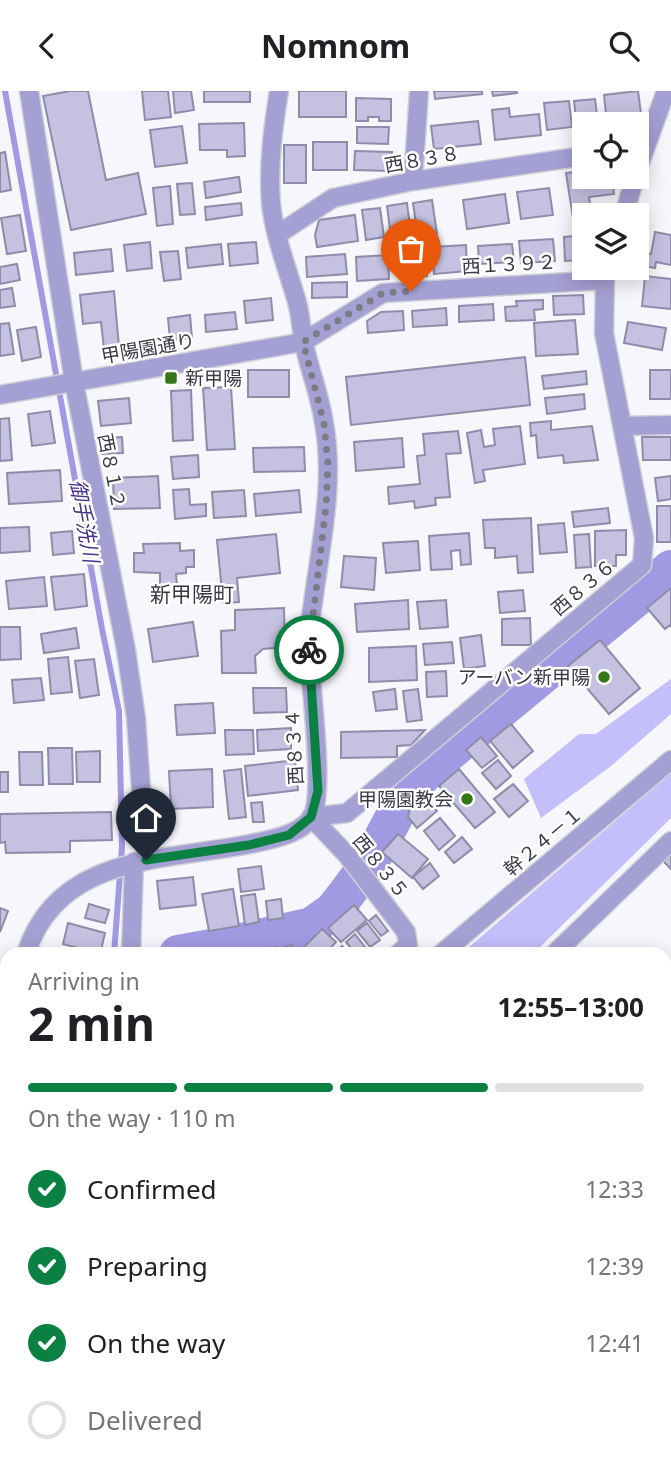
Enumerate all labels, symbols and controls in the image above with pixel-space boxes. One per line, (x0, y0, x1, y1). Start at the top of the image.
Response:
text: Nomnom (261, 24, 410, 67)
icon: back (28, 27, 66, 65)
icon: search (605, 27, 643, 65)
map controls (572, 112, 649, 280)
button: locate (572, 112, 649, 189)
street label: 西８３８ (382, 140, 462, 178)
button: layers (572, 203, 649, 280)
pin (381, 219, 441, 291)
icon: bag (392, 230, 430, 268)
street label: 西１３９２ (461, 249, 557, 279)
street label: 甲陽園通り (99, 327, 197, 369)
place label: 新甲陽 (185, 365, 242, 391)
marker: 新甲陽 (163, 370, 179, 386)
street label: 西８１２ (92, 431, 132, 511)
water label: 御手洗川 (64, 477, 106, 567)
street label: 西８３６ (546, 553, 620, 621)
district label: 新甲陽町 (150, 580, 234, 608)
courier (274, 615, 344, 685)
icon: bike (290, 631, 328, 669)
place label: アーバン新甲陽 (457, 664, 590, 690)
marker: アーバン新甲陽 (596, 669, 612, 685)
street label: 西８３４ (279, 708, 309, 786)
place label: 甲陽園教会 (358, 786, 453, 812)
pin (116, 788, 176, 860)
marker: 甲陽園教会 (459, 791, 475, 807)
icon: home (127, 799, 165, 837)
street label: 幹２４－１ (498, 801, 588, 881)
street label: 西８３５ (347, 828, 415, 904)
text: Arriving in (28, 965, 140, 997)
text: 12:55–13:00 (497, 989, 644, 1025)
text: 2 min (28, 992, 155, 1054)
text: On the way · 110 m (28, 1102, 235, 1134)
icon: check (28, 1170, 66, 1208)
text: Confirmed (87, 1171, 217, 1207)
text: 12:33 (585, 1173, 644, 1205)
icon: check (28, 1247, 66, 1285)
text: Preparing (87, 1248, 208, 1284)
text: 12:39 (585, 1250, 644, 1282)
icon: check (28, 1324, 66, 1362)
text: On the way (87, 1325, 225, 1361)
text: 12:41 (585, 1327, 644, 1359)
text: Delivered (87, 1402, 203, 1438)

